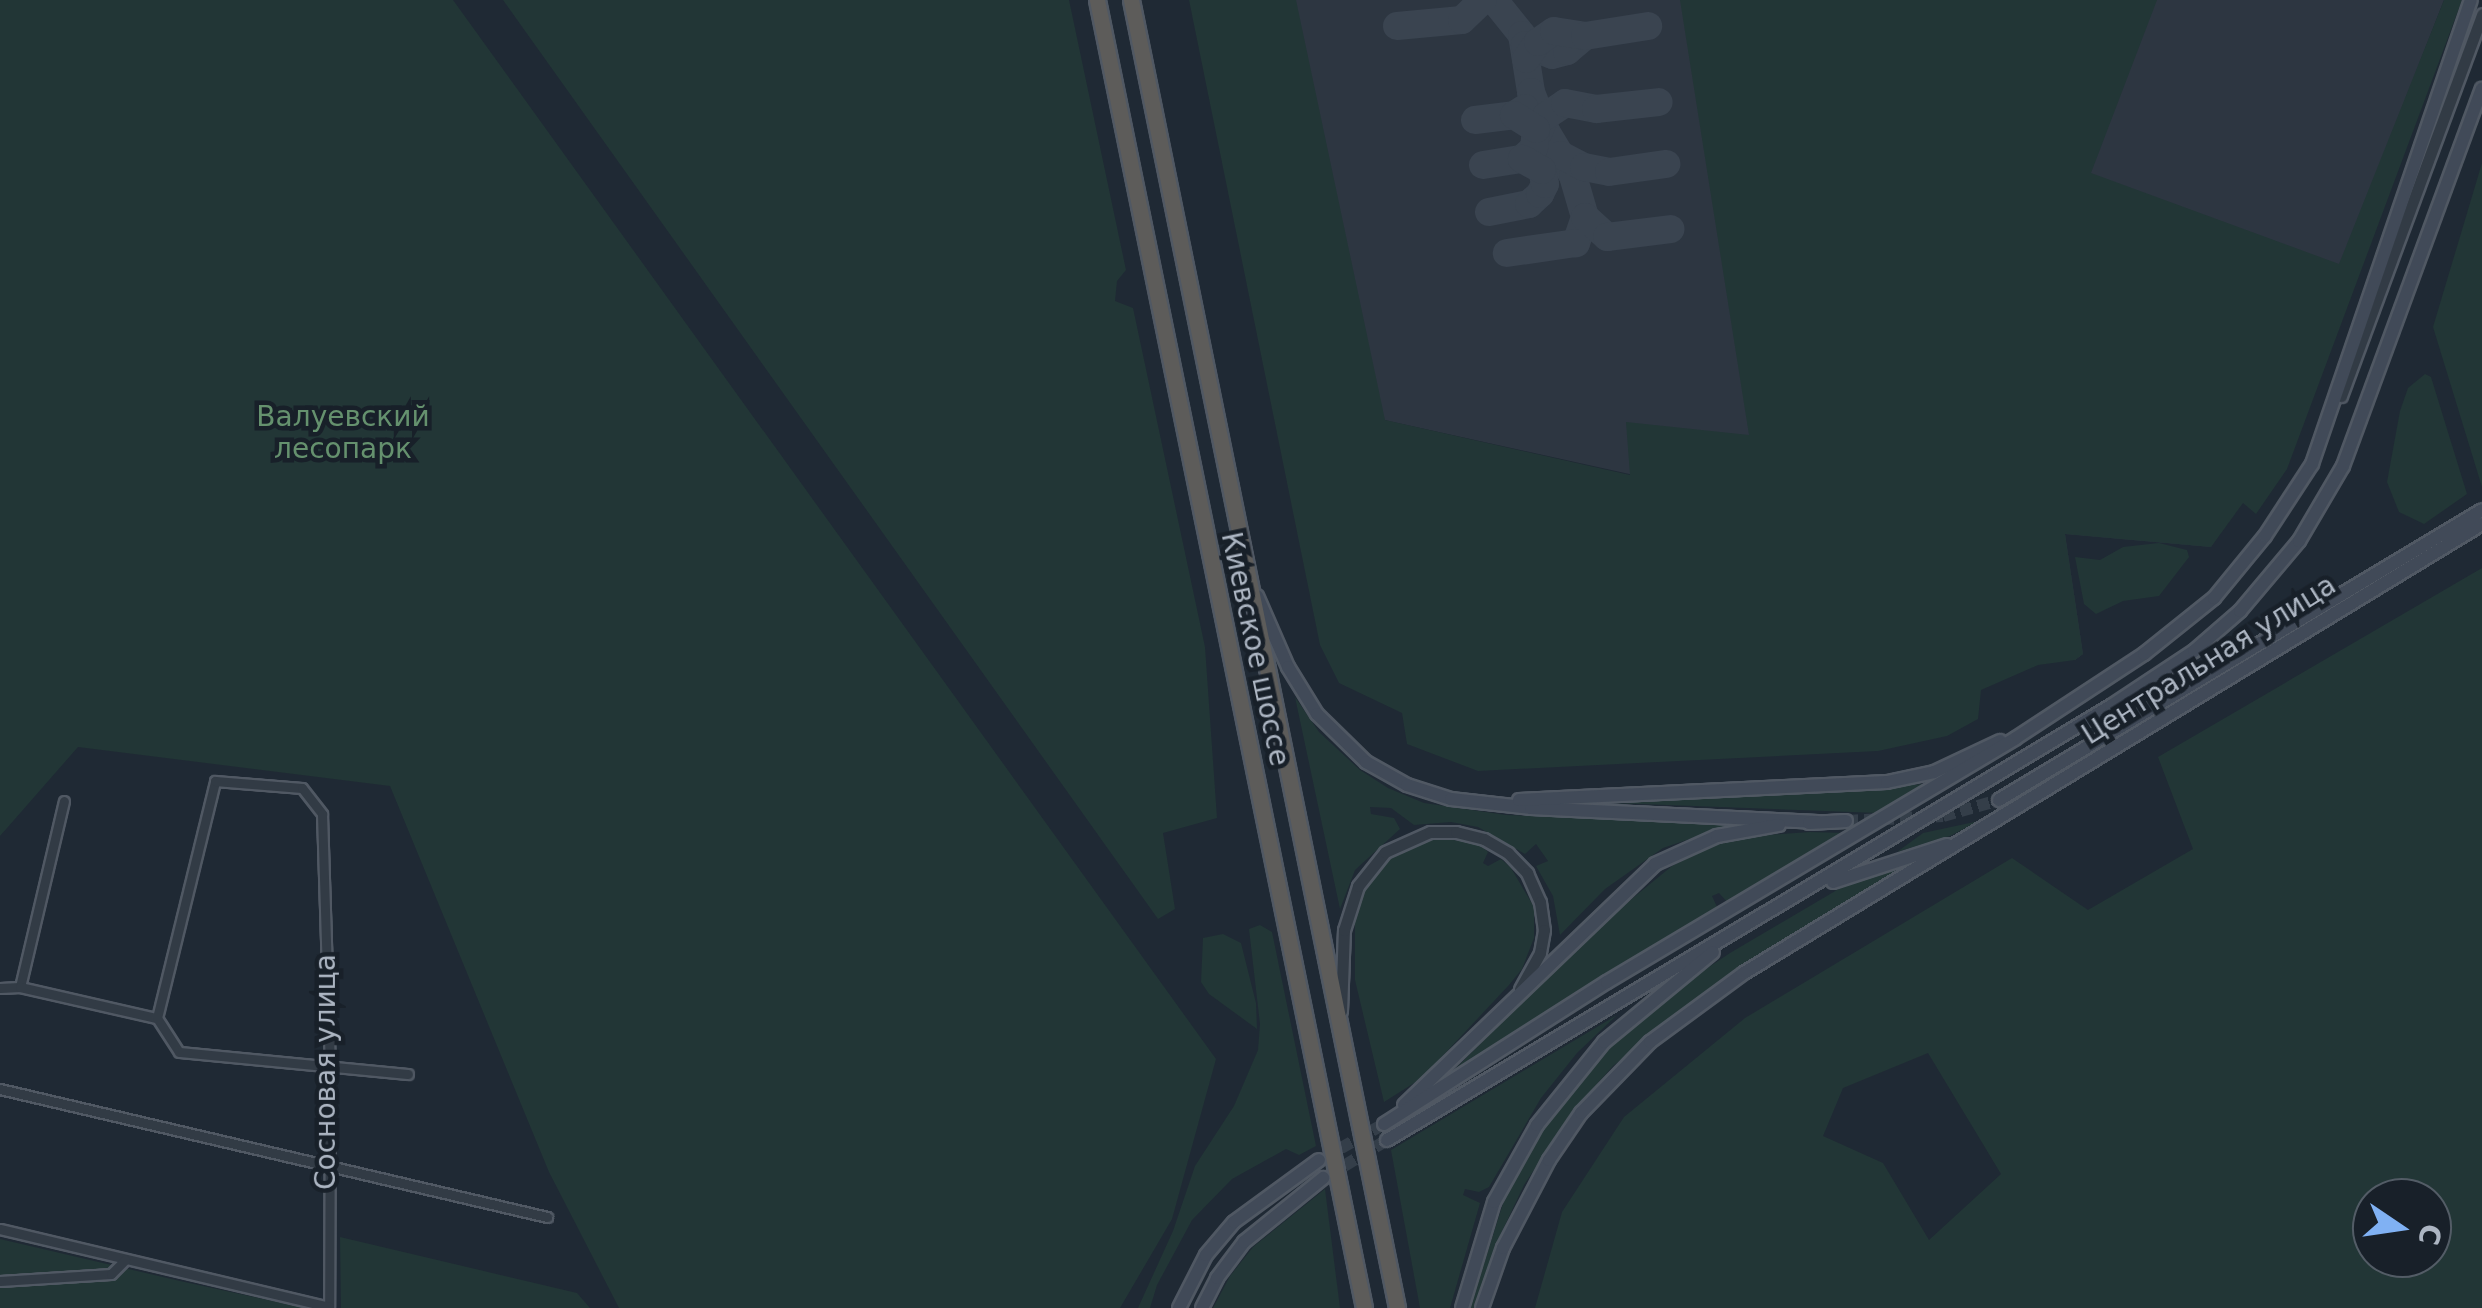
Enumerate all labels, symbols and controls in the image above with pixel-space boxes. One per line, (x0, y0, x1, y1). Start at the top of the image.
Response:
park label: Валуевский лесопарк (256, 400, 430, 466)
street label: Киевское шоссе (1214, 529, 1296, 769)
street label: Центральная улица (2076, 568, 2342, 752)
street label: Сосновая улица (309, 954, 343, 1190)
north arrow (2352, 1178, 2452, 1278)
text: С (2411, 1221, 2448, 1248)

